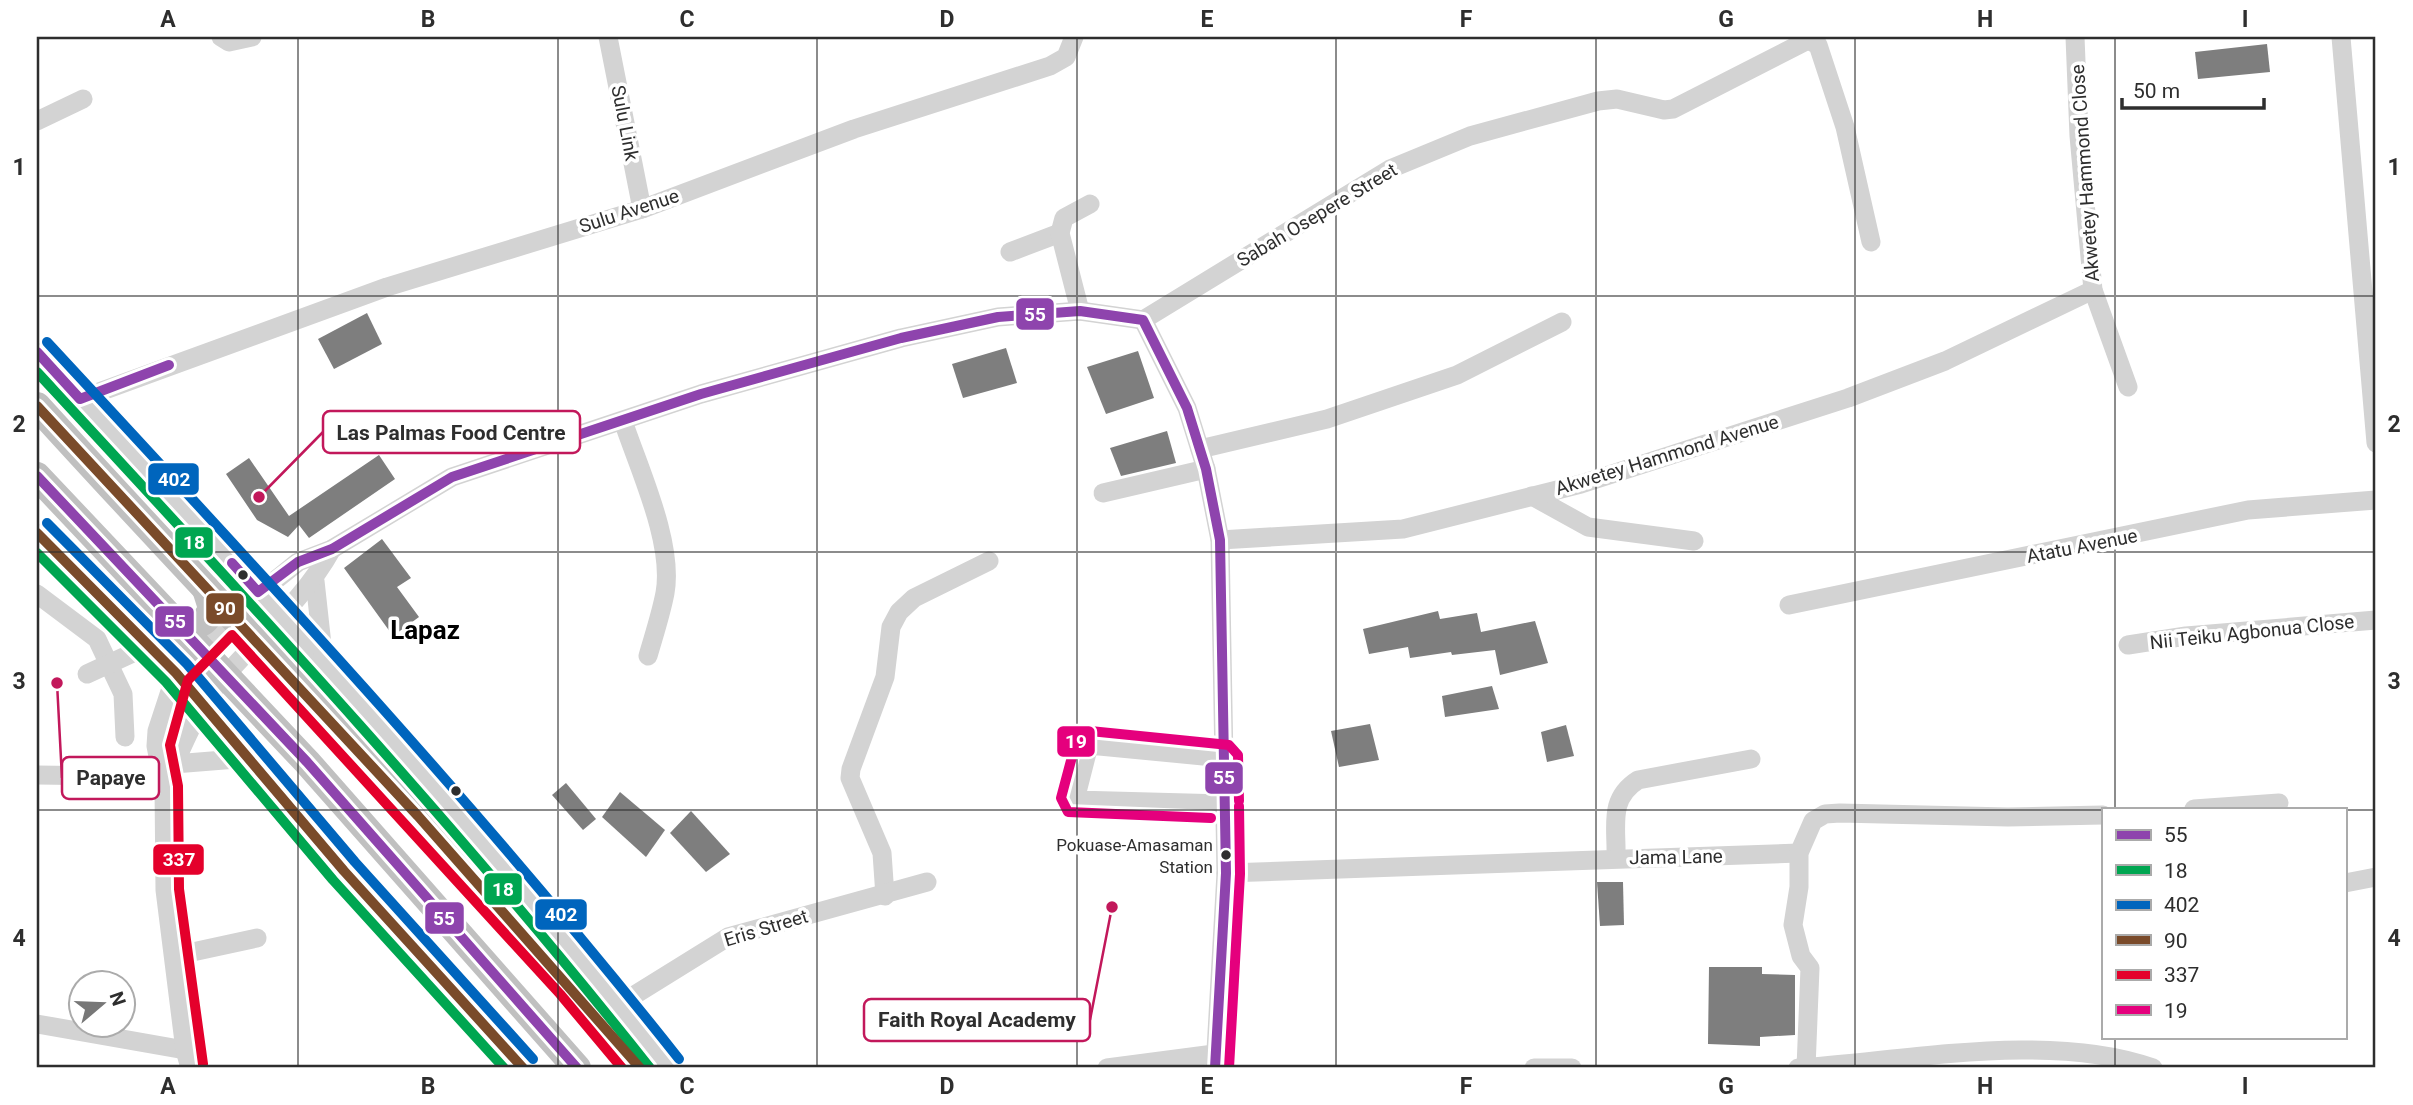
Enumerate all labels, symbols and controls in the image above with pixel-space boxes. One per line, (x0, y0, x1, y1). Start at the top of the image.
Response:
text: A (160, 6, 176, 33)
text: B (421, 6, 435, 33)
text: C (679, 6, 695, 33)
text: D (940, 6, 954, 33)
text: E (1201, 6, 1214, 33)
text: F (1460, 6, 1473, 33)
text: G (1718, 6, 1734, 33)
text: H (1977, 6, 1993, 33)
text: I (2242, 6, 2248, 33)
street label: Akwetey Hammond Close (2066, 63, 2104, 283)
scale bar (2122, 66, 2264, 110)
text: 50 m (2133, 79, 2180, 103)
street label: Sulu Link (606, 83, 644, 163)
text: 1 (12, 154, 26, 181)
text: 1 (2387, 154, 2401, 181)
street label: Sabah Osepere Street (1233, 158, 1401, 272)
street label: Sulu Avenue (576, 184, 682, 238)
line badge: 55 (1015, 297, 1055, 331)
text: 55 (1024, 303, 1046, 326)
street label: Akwetey Hammond Avenue (1553, 410, 1781, 500)
text: 2 (12, 411, 26, 438)
callout: Las Palmas Food Centre (323, 411, 580, 453)
text: 2 (2387, 411, 2401, 438)
text: Las Palmas Food Centre (336, 421, 566, 445)
line badge: 402 (147, 462, 200, 496)
text: 402 (158, 468, 190, 491)
street label: Atatu Avenue (2025, 524, 2139, 568)
line badge: 18 (174, 526, 214, 559)
text: 18 (183, 531, 205, 554)
unlabelled marker (236, 568, 250, 582)
line badge: 90 (205, 592, 245, 625)
text: 90 (214, 597, 236, 620)
line badge: 55 (154, 605, 195, 638)
text: 55 (164, 610, 186, 633)
street label: Nii Teiku Agbonua Close (2149, 610, 2355, 654)
district label: Lapaz (390, 615, 460, 645)
text: 3 (12, 668, 26, 695)
text: 3 (2387, 668, 2401, 695)
line badge: 19 (1056, 725, 1096, 758)
text: 19 (1065, 730, 1087, 753)
callout: Papaye (62, 757, 159, 799)
line badge: 55 (1204, 761, 1244, 795)
text: Papaye (76, 766, 146, 790)
text: 55 (1213, 766, 1235, 789)
unlabelled marker (449, 784, 463, 798)
legend (2102, 808, 2346, 1038)
text: 55 (2164, 823, 2188, 847)
place label: Pokuase-Amasaman Station (1056, 835, 1213, 877)
line badge: 337 (152, 843, 205, 876)
street label: Jama Lane (1629, 845, 1723, 869)
text: 337 (163, 848, 195, 871)
marker: Pokuase-Amasaman Station (1219, 848, 1233, 862)
text: 18 (2164, 859, 2188, 883)
line badge: 18 (483, 872, 523, 906)
text: 18 (492, 878, 514, 901)
text: 402 (2164, 893, 2200, 917)
line badge: 402 (534, 898, 588, 931)
line badge: 55 (424, 901, 465, 935)
text: 402 (545, 903, 577, 926)
street label: Eris Street (721, 904, 811, 952)
text: 55 (433, 907, 455, 930)
text: 4 (12, 925, 26, 952)
text: 4 (2387, 925, 2401, 952)
text: 90 (2164, 929, 2188, 953)
text: 337 (2164, 963, 2199, 987)
north arrow (66, 968, 136, 1038)
text: N (105, 989, 131, 1009)
callout: Faith Royal Academy (864, 999, 1090, 1041)
text: 19 (2164, 999, 2188, 1023)
text: Faith Royal Academy (878, 1008, 1076, 1032)
text: A (160, 1073, 176, 1100)
text: B (421, 1073, 435, 1100)
text: C (679, 1073, 695, 1100)
text: D (940, 1073, 954, 1100)
text: E (1201, 1073, 1214, 1100)
text: F (1460, 1073, 1473, 1100)
text: G (1718, 1073, 1734, 1100)
text: H (1977, 1073, 1993, 1100)
text: I (2242, 1073, 2248, 1100)

